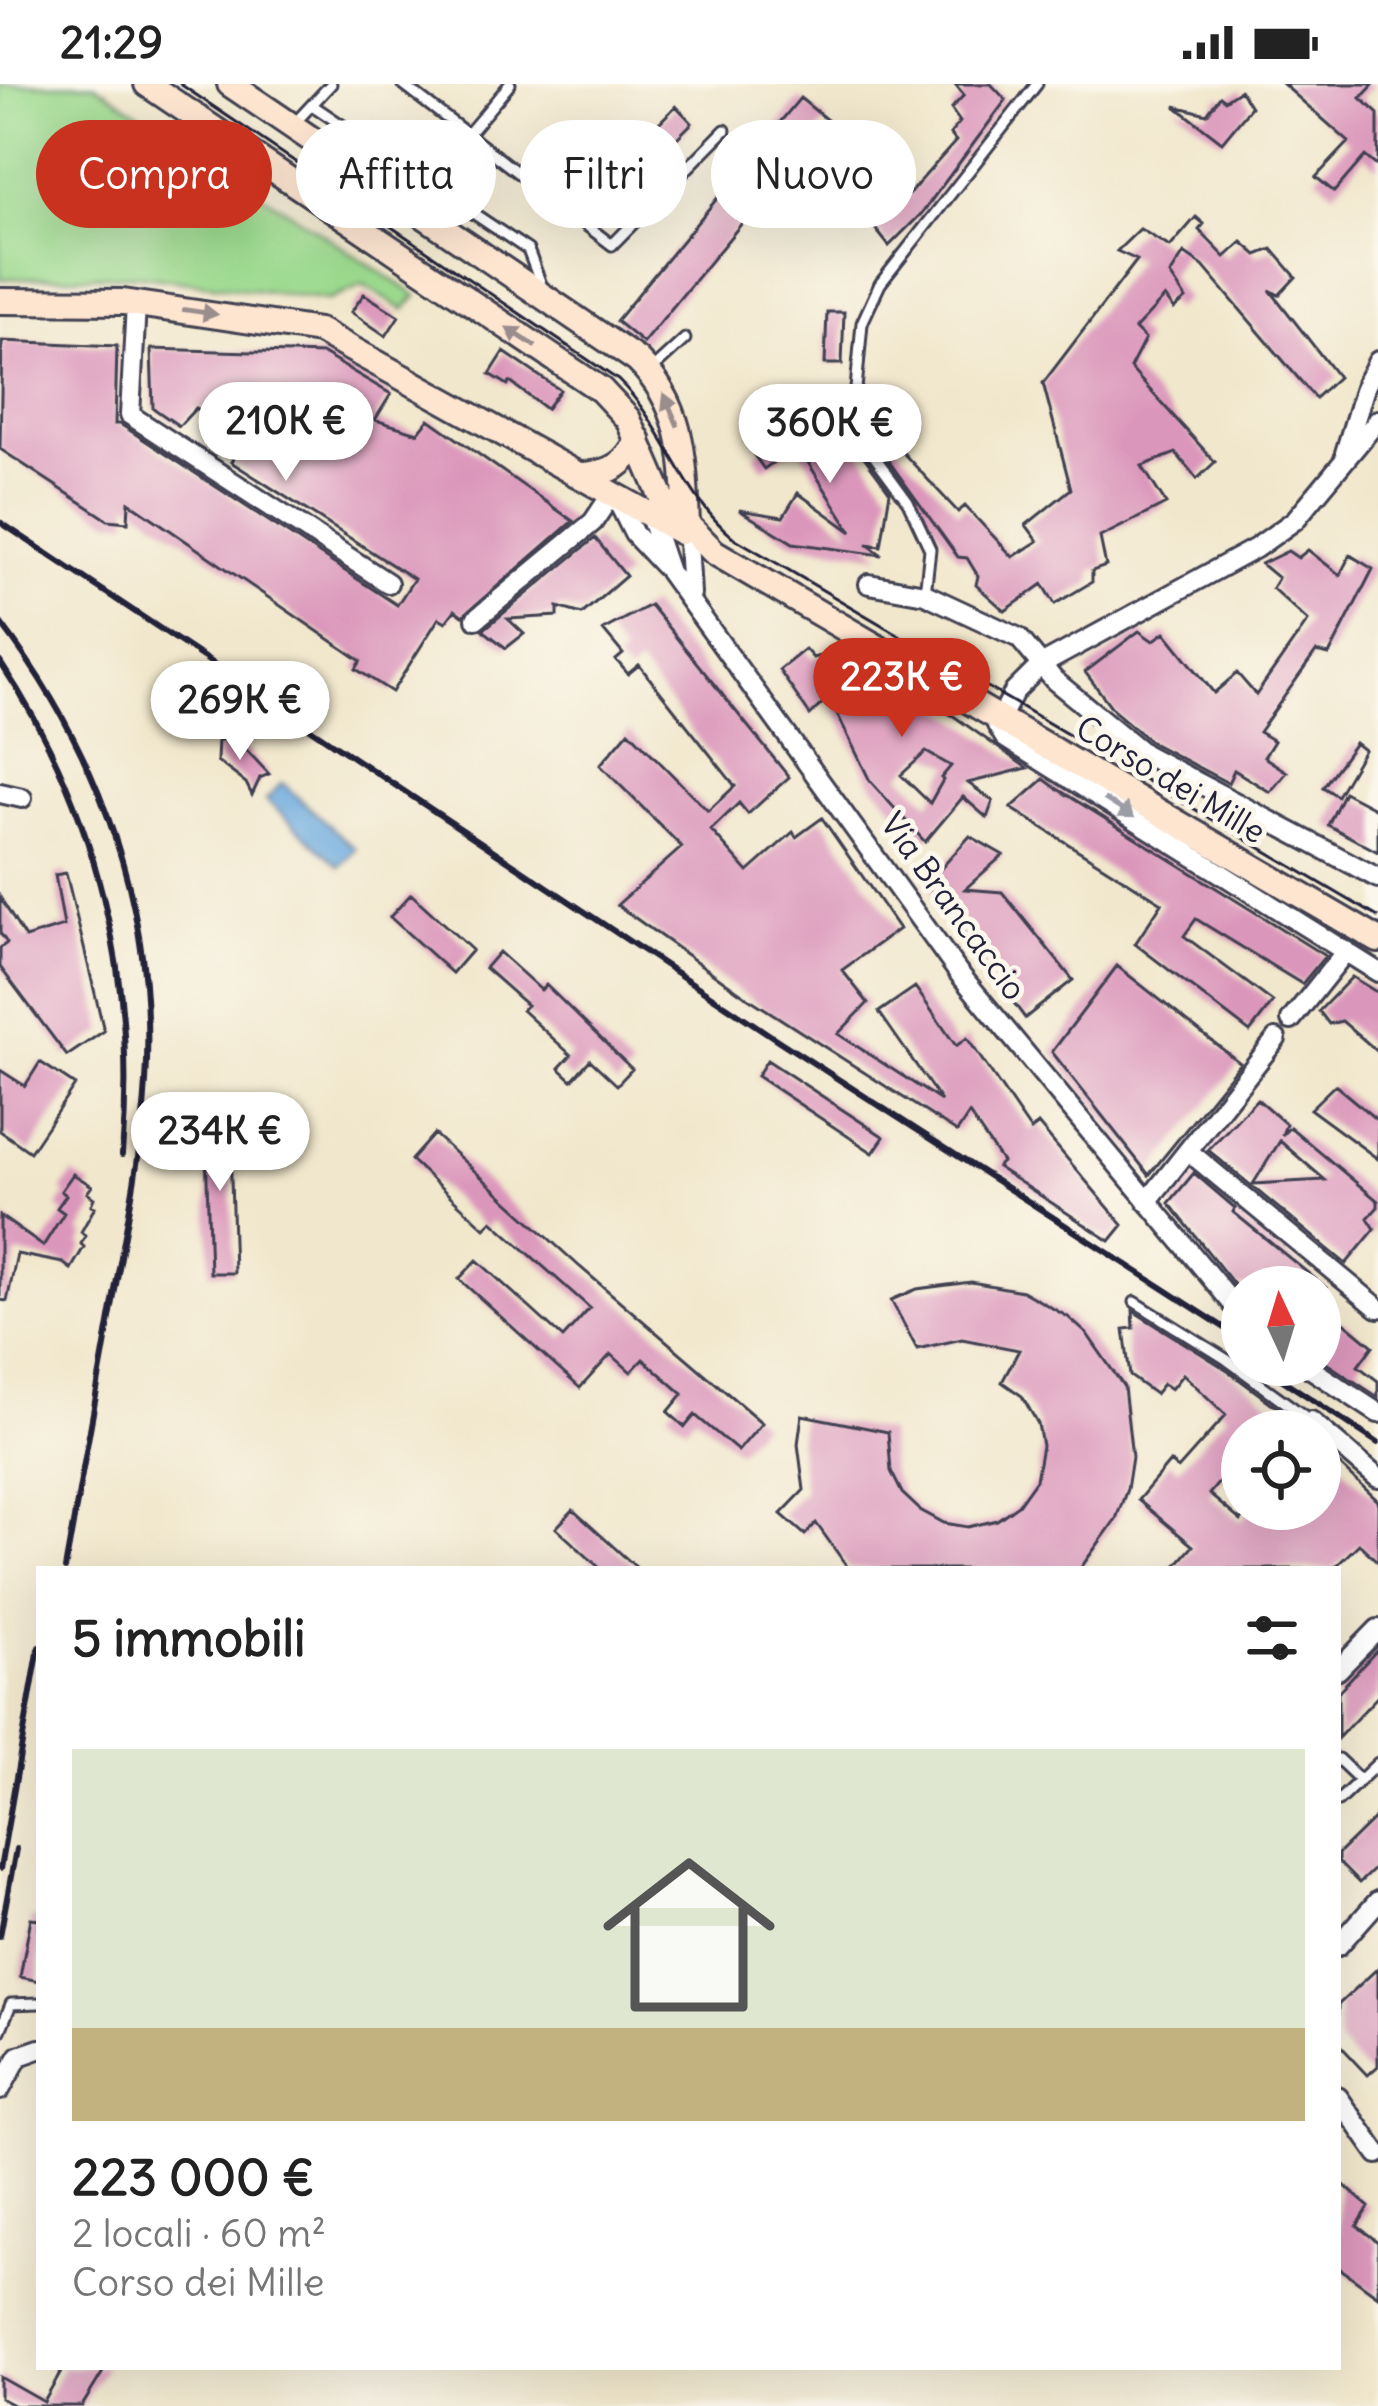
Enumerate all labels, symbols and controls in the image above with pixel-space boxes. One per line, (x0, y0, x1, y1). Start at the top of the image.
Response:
text: 21:29 (60, 14, 163, 70)
chip: Compra (36, 120, 272, 228)
chip: Affitta (296, 120, 496, 228)
chip: Filtri (520, 120, 687, 228)
chip: Nuovo (711, 120, 916, 228)
one-way arrow (182, 303, 219, 322)
one-way arrow (504, 326, 537, 348)
pin: 210K € (188, 382, 384, 484)
pin: 360K € (732, 384, 928, 486)
one-way arrow (661, 392, 681, 427)
text: 210K € (226, 396, 346, 445)
text: 360K € (766, 398, 894, 447)
pin: 223K € (804, 638, 1000, 740)
text: 223K € (840, 652, 964, 701)
pin: 269K € (142, 661, 338, 763)
text: 269K € (178, 675, 302, 724)
street label: Corso dei Mille (1069, 706, 1273, 852)
one-way arrow (1102, 796, 1135, 818)
street label: Via Brancaccio (872, 804, 1036, 1008)
pin: 234K € (122, 1092, 318, 1194)
text: 234K € (158, 1106, 282, 1155)
north arrow (1221, 1266, 1341, 1386)
map controls (1221, 1266, 1341, 1530)
button: locate (1221, 1410, 1341, 1530)
icon: filters (1239, 1605, 1305, 1671)
text: 5 immobili (72, 1606, 305, 1670)
icon: home (581, 1827, 797, 2043)
text: 223 000 € (72, 2145, 315, 2209)
text: 2 locali · 60 m² (72, 2209, 326, 2258)
text: Corso dei Mille (72, 2258, 325, 2307)

